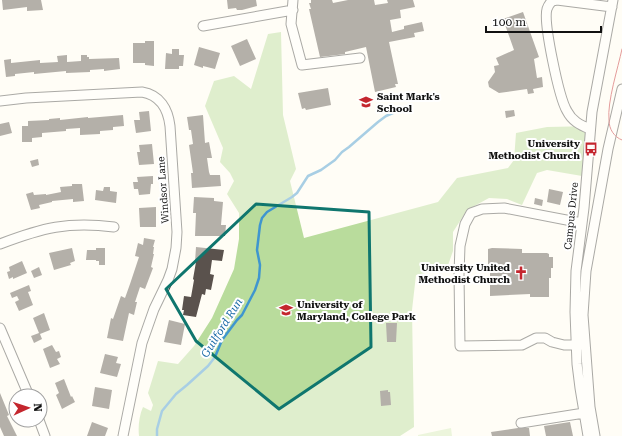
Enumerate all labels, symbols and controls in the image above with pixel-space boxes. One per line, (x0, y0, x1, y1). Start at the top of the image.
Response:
scale bar (486, 8, 601, 34)
text: 100 m (492, 15, 526, 29)
place label: Saint Mark's School (377, 91, 440, 114)
school or university icon: Saint Mark's School (358, 94, 374, 110)
place label: University Methodist Church (488, 138, 580, 161)
bus stop icon: University Methodist Church (583, 141, 599, 157)
street label: Windsor Lane (155, 156, 171, 224)
street label: Campus Drive (562, 181, 580, 250)
place label: University United Methodist Church (418, 262, 510, 285)
church icon: University United Methodist Church (513, 265, 529, 281)
water label: Guilford Run (199, 296, 246, 360)
place label: University of Maryland, College Park (297, 299, 416, 322)
school or university icon: University of Maryland, College Park (278, 302, 294, 318)
north arrow (8, 388, 48, 428)
text: N (31, 403, 44, 413)

